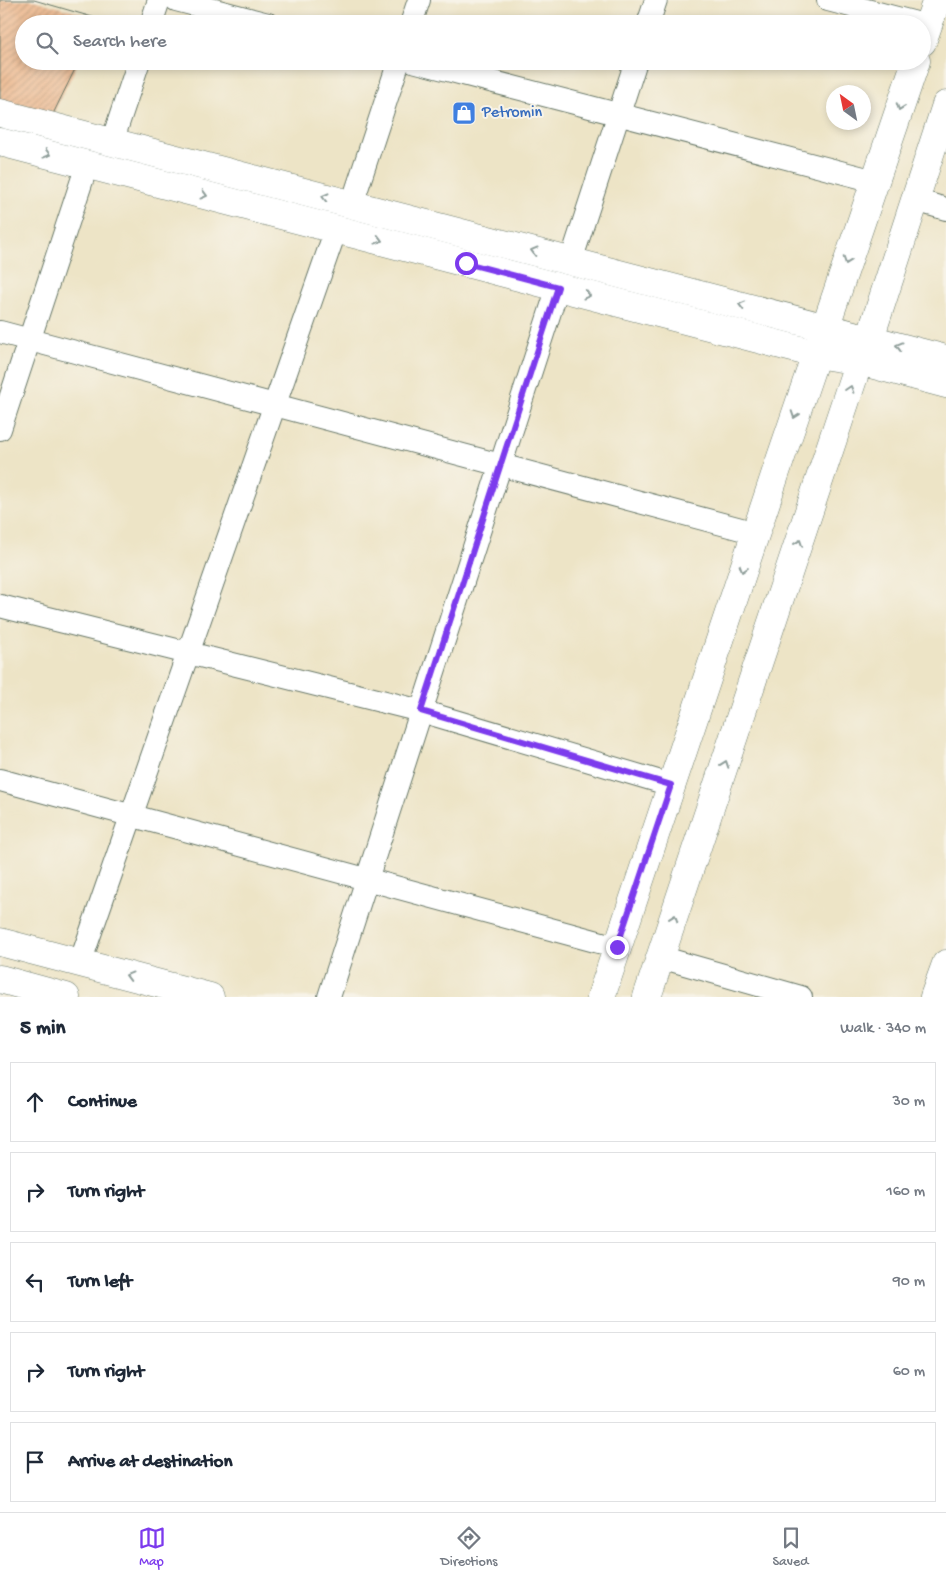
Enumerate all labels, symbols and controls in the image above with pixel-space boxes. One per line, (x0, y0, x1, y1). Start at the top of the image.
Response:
search box (15, 15, 931, 70)
icon: search (33, 29, 61, 57)
text: Search here (73, 31, 167, 54)
north arrow (826, 85, 871, 130)
shop icon: Petromin (451, 100, 477, 126)
one-way arrow (896, 103, 906, 111)
place label: Petromin (481, 104, 542, 123)
one-way arrow (43, 149, 51, 159)
one-way arrow (200, 189, 209, 200)
one-way arrow (322, 193, 330, 203)
one-way arrow (374, 235, 382, 245)
one-way arrow (529, 246, 538, 257)
route start (455, 252, 478, 275)
one-way arrow (843, 256, 853, 265)
one-way arrow (582, 289, 590, 299)
one-way arrow (737, 300, 746, 311)
one-way arrow (894, 341, 903, 352)
one-way arrow (844, 385, 854, 393)
one-way arrow (791, 410, 801, 419)
one-way arrow (794, 539, 804, 548)
one-way arrow (739, 564, 749, 573)
one-way arrow (720, 760, 730, 768)
one-way arrow (668, 914, 678, 922)
route end (606, 936, 629, 959)
one-way arrow (124, 971, 133, 982)
text: 5 min (20, 1017, 65, 1042)
text: Walk · 340 m (840, 1020, 926, 1039)
icon: ahead (21, 1088, 49, 1116)
text: Continue (68, 1091, 137, 1114)
text: 30 m (892, 1093, 925, 1112)
icon: right (21, 1178, 49, 1206)
text: Turn right (68, 1181, 144, 1204)
text: 160 m (886, 1183, 925, 1202)
icon: left (21, 1268, 49, 1296)
text: Turn left (68, 1271, 132, 1294)
text: 90 m (893, 1273, 925, 1292)
icon: right (21, 1358, 49, 1386)
text: Turn right (68, 1361, 144, 1384)
text: 60 m (893, 1363, 925, 1382)
icon: arrive (21, 1448, 49, 1476)
text: Arrive at destination (68, 1451, 232, 1474)
tab: Map (138, 1524, 166, 1571)
tab: Directions (441, 1524, 498, 1571)
tab: Saved (773, 1524, 808, 1571)

